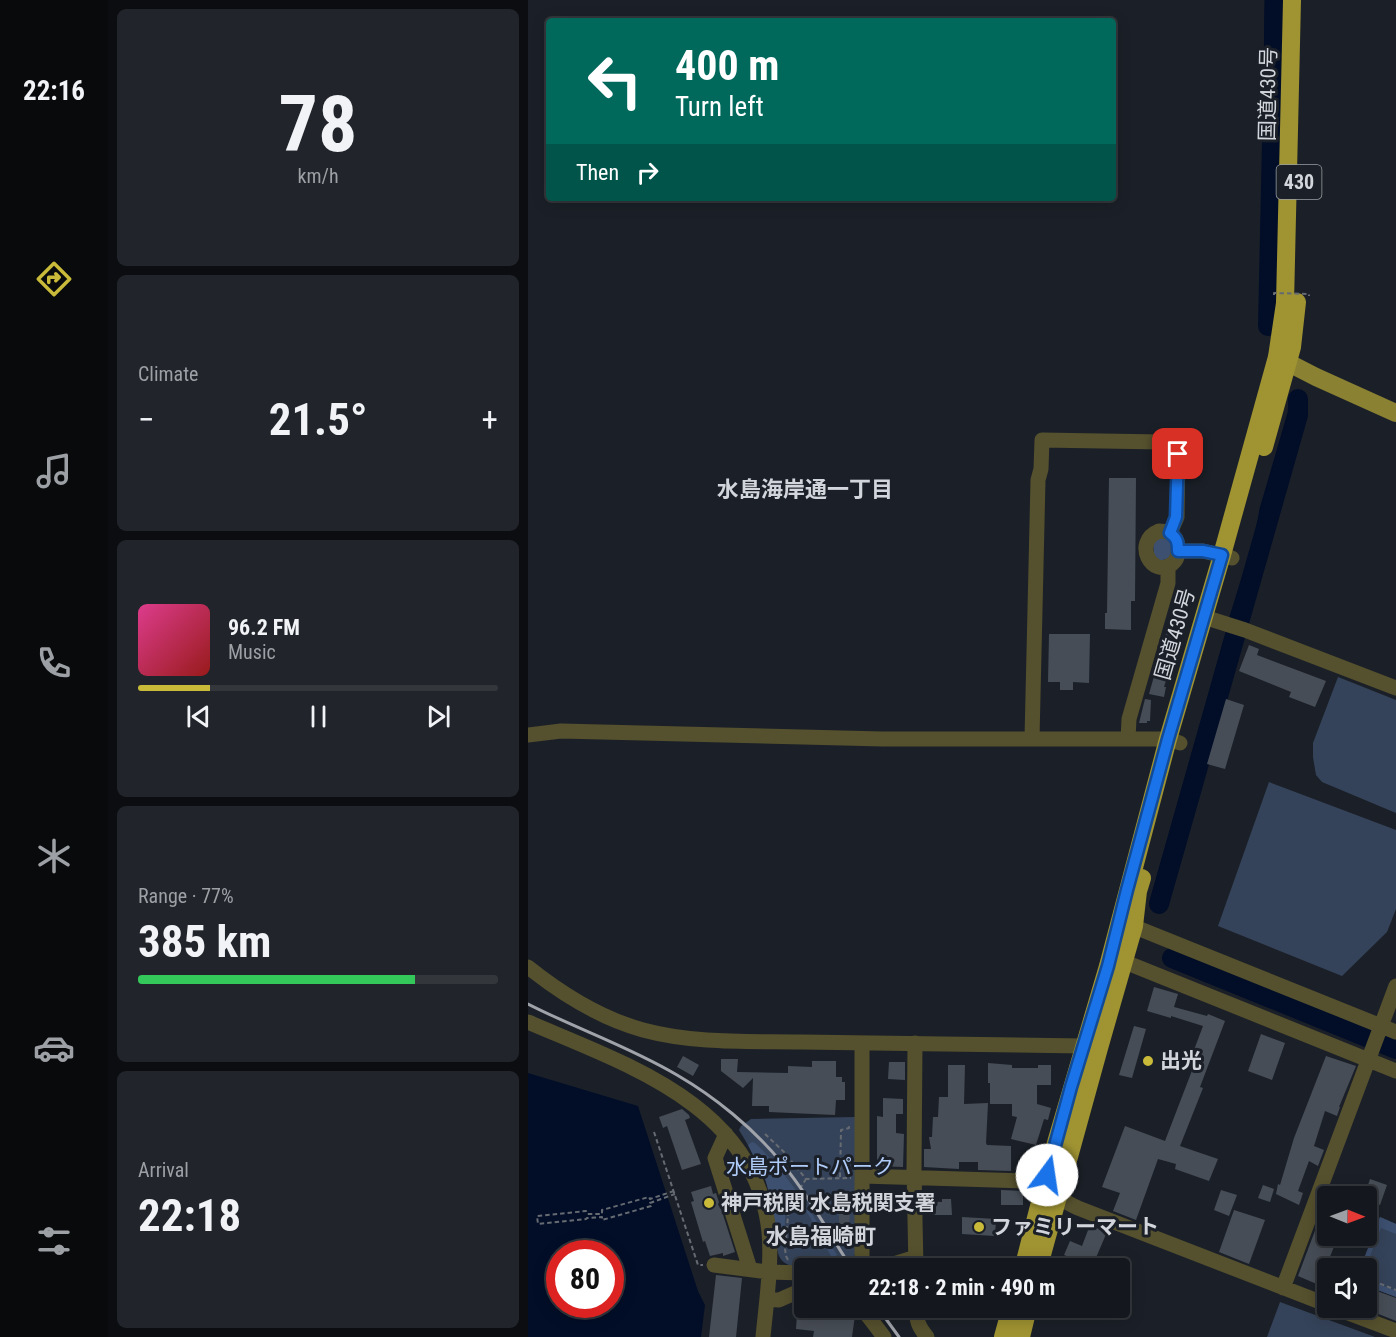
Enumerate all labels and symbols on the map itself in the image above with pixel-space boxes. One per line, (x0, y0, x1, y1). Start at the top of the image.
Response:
street label: 国道430号 (1255, 47, 1281, 141)
road number: 430 (1276, 165, 1322, 199)
pin (1152, 428, 1203, 479)
district label: 水島海岸通一丁目 (717, 477, 893, 502)
street label: 国道430号 (1150, 585, 1200, 683)
place label: 出光 (1160, 1049, 1202, 1073)
marker: 出光 (1141, 1054, 1155, 1068)
position arrow (1015, 1143, 1079, 1207)
park label: 水島ポートパーク (726, 1155, 894, 1179)
north arrow (1317, 1186, 1377, 1246)
place label: 神戸税関 水島税関支署 (721, 1191, 936, 1215)
marker: 神戸税関 水島税関支署 (702, 1196, 716, 1210)
place label: ファミリーマート (991, 1215, 1159, 1239)
marker: ファミリーマート (972, 1220, 986, 1234)
district label: 水島福崎町 (766, 1224, 876, 1249)
speed limit sign: 80 (546, 1240, 624, 1318)

